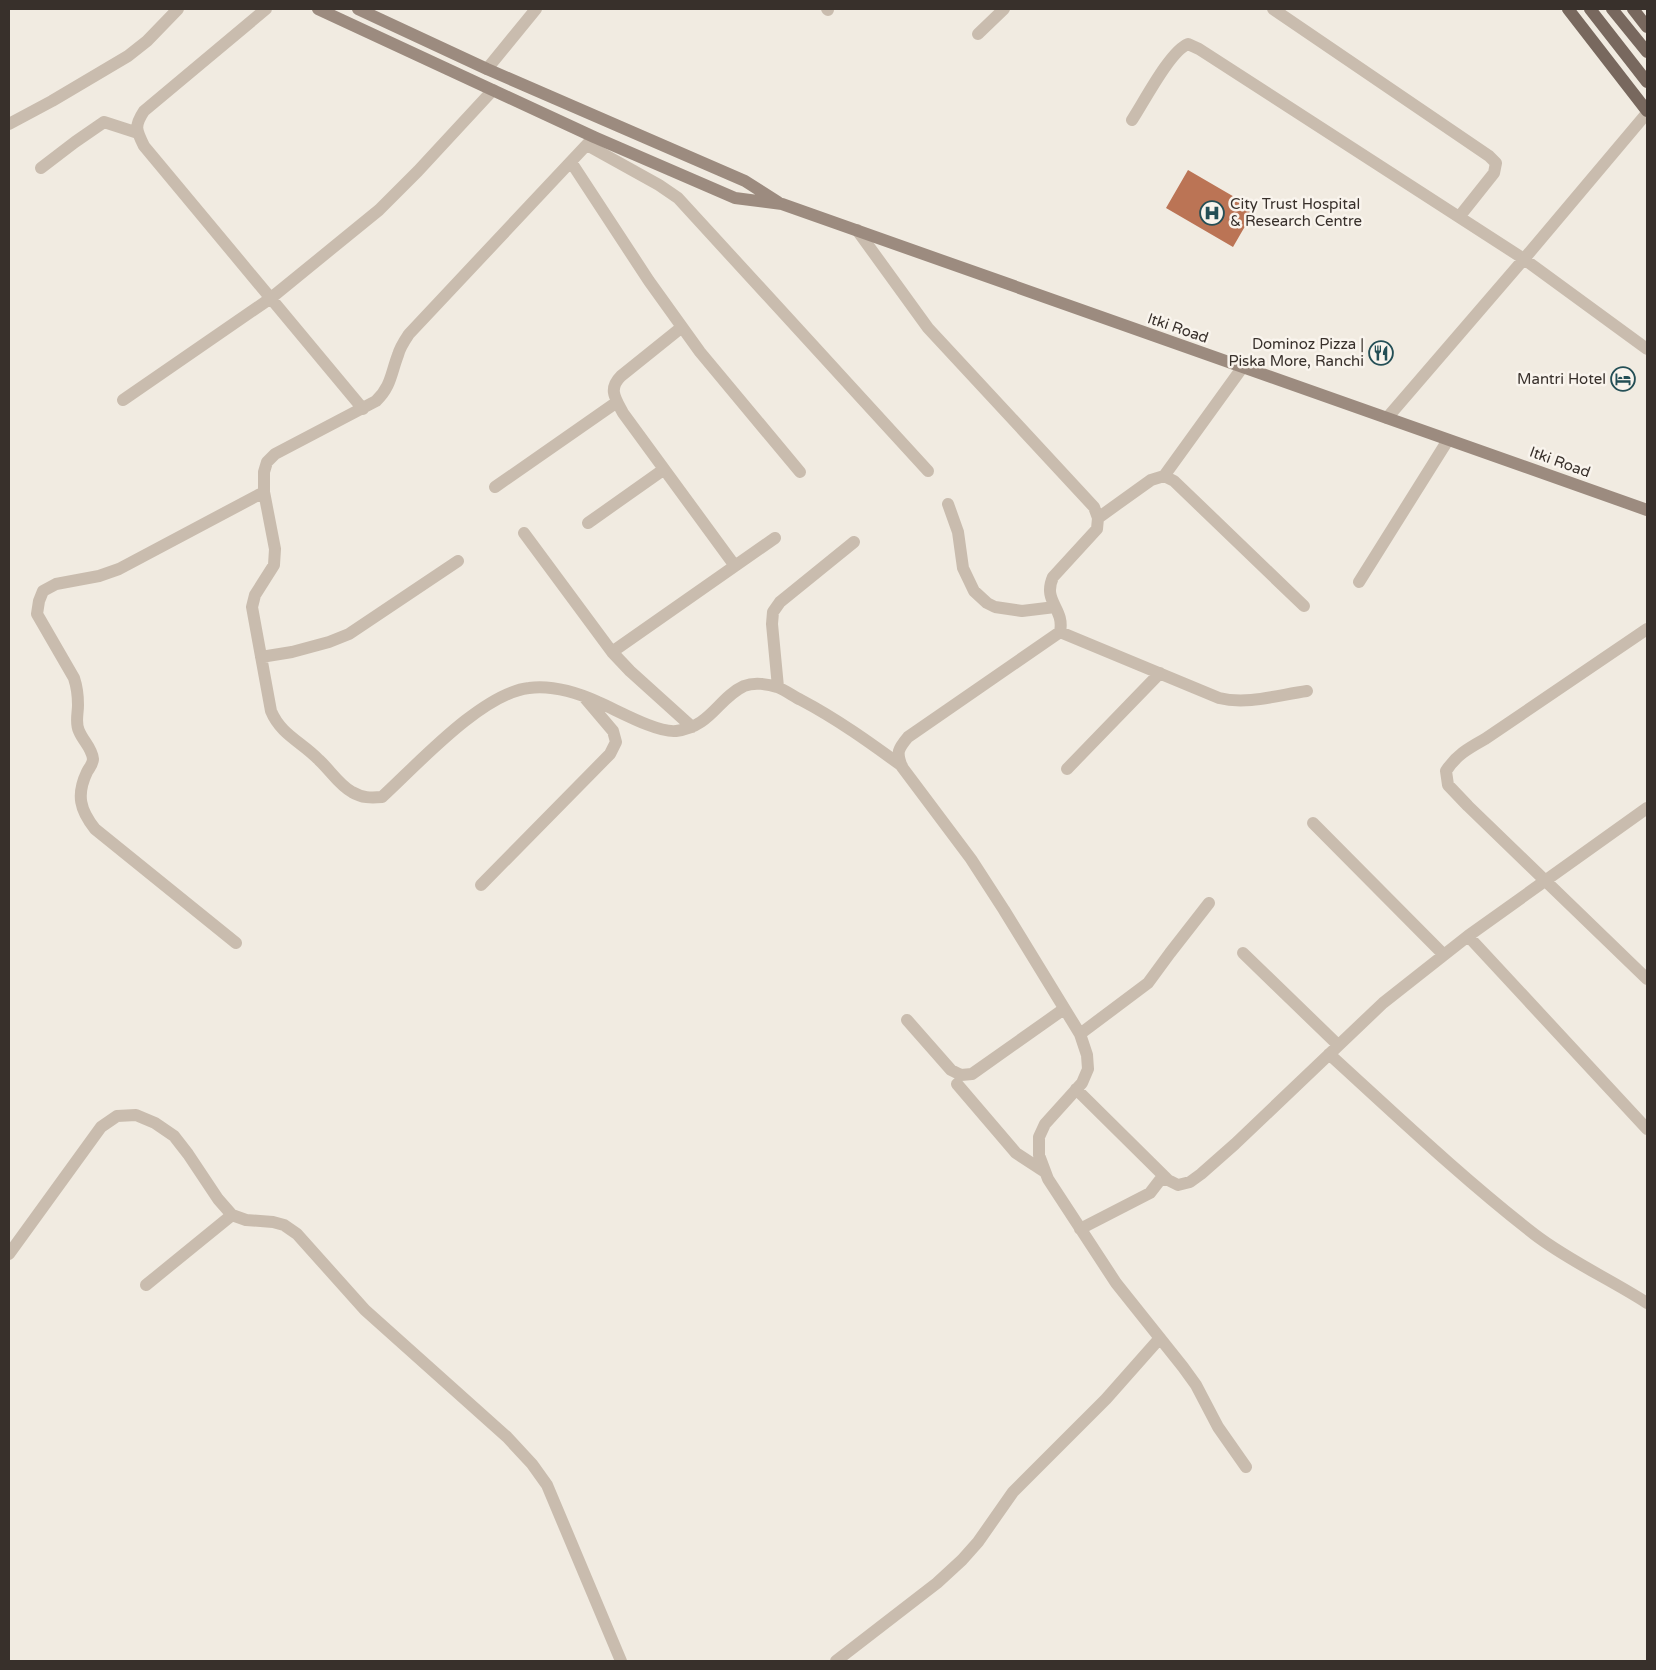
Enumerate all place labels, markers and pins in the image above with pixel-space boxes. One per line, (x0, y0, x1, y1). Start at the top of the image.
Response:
place label: City Trust Hospital & Research Centre (1230, 195, 1362, 230)
hospital icon: City Trust Hospital & Research Centre (1199, 200, 1225, 226)
place label: Dominoz Pizza | Piska More, Ranchi (1228, 335, 1364, 370)
restaurant icon: Dominoz Pizza | Piska More, Ranchi (1368, 340, 1394, 366)
hotel icon: Mantri Hotel (1610, 366, 1636, 392)
place label: Mantri Hotel (1517, 370, 1606, 388)

